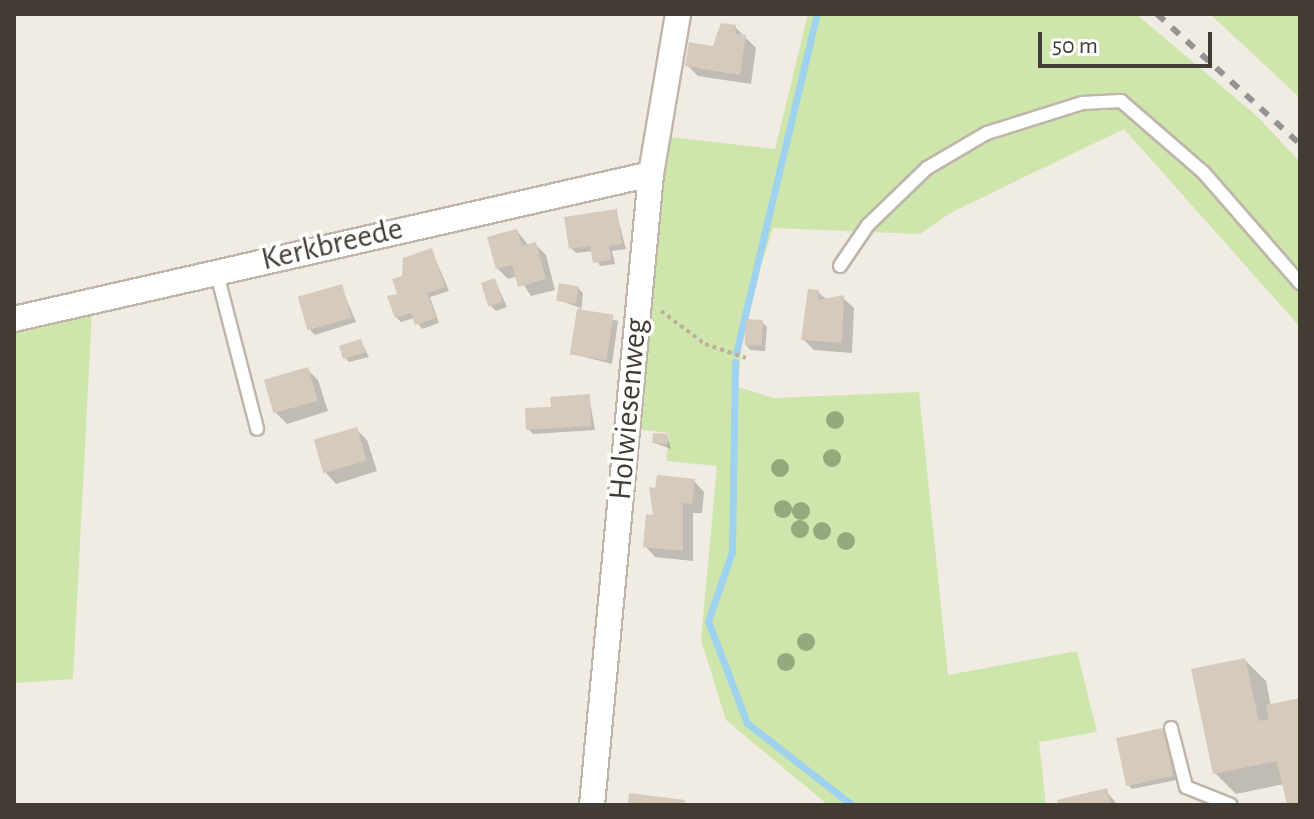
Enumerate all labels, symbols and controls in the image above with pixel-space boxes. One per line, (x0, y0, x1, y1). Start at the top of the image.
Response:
scale bar (1042, 16, 1216, 66)
text: 50 m (1052, 34, 1098, 58)
street label: Kerkbreede (258, 209, 406, 279)
street label: Holwiesenweg (601, 316, 655, 502)

